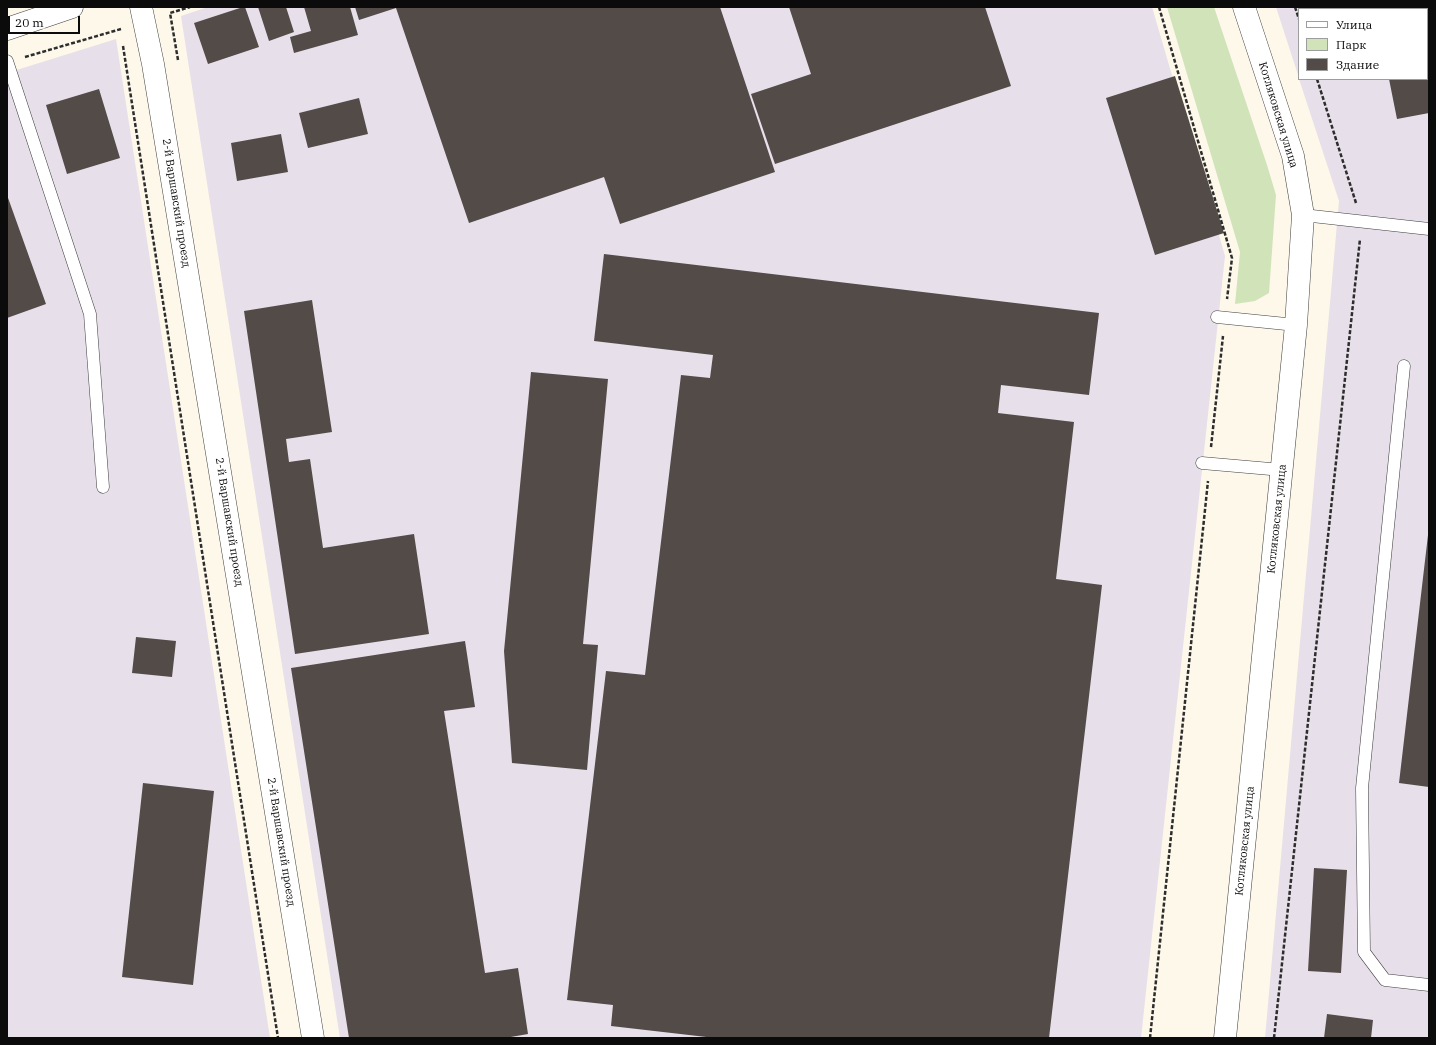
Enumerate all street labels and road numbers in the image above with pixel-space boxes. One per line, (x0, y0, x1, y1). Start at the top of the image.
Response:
street label: Котляковская улица (1256, 60, 1300, 170)
street label: 2-й Варшавский проезд (159, 138, 193, 268)
street label: 2-й Варшавский проезд (212, 457, 246, 587)
street label: Котляковская улица (1265, 464, 1289, 574)
street label: 2-й Варшавский проезд (264, 777, 298, 907)
street label: Котляковская улица (1233, 786, 1257, 896)

